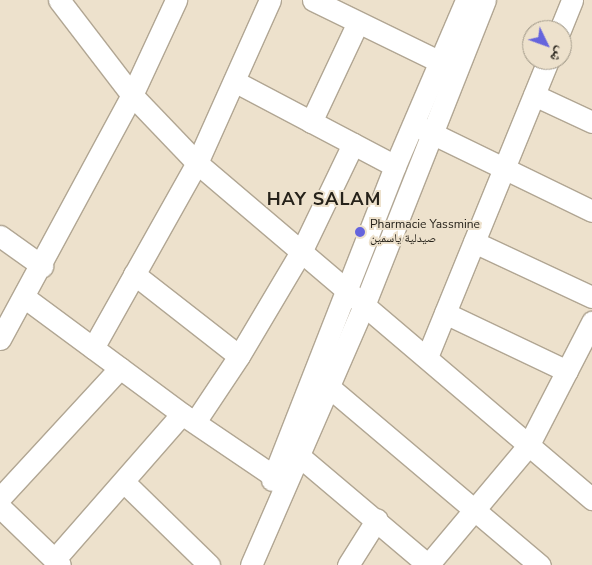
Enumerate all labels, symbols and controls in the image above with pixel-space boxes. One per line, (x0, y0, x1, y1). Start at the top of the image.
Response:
north arrow (522, 20, 572, 70)
text: ش (546, 43, 570, 67)
district label: HAY SALAM (266, 188, 382, 210)
place label: Pharmacie Yassmine صيدلية ياسمين (370, 218, 480, 246)
marker: Pharmacie Yassmine صيدلية ياسمين (354, 226, 366, 238)

